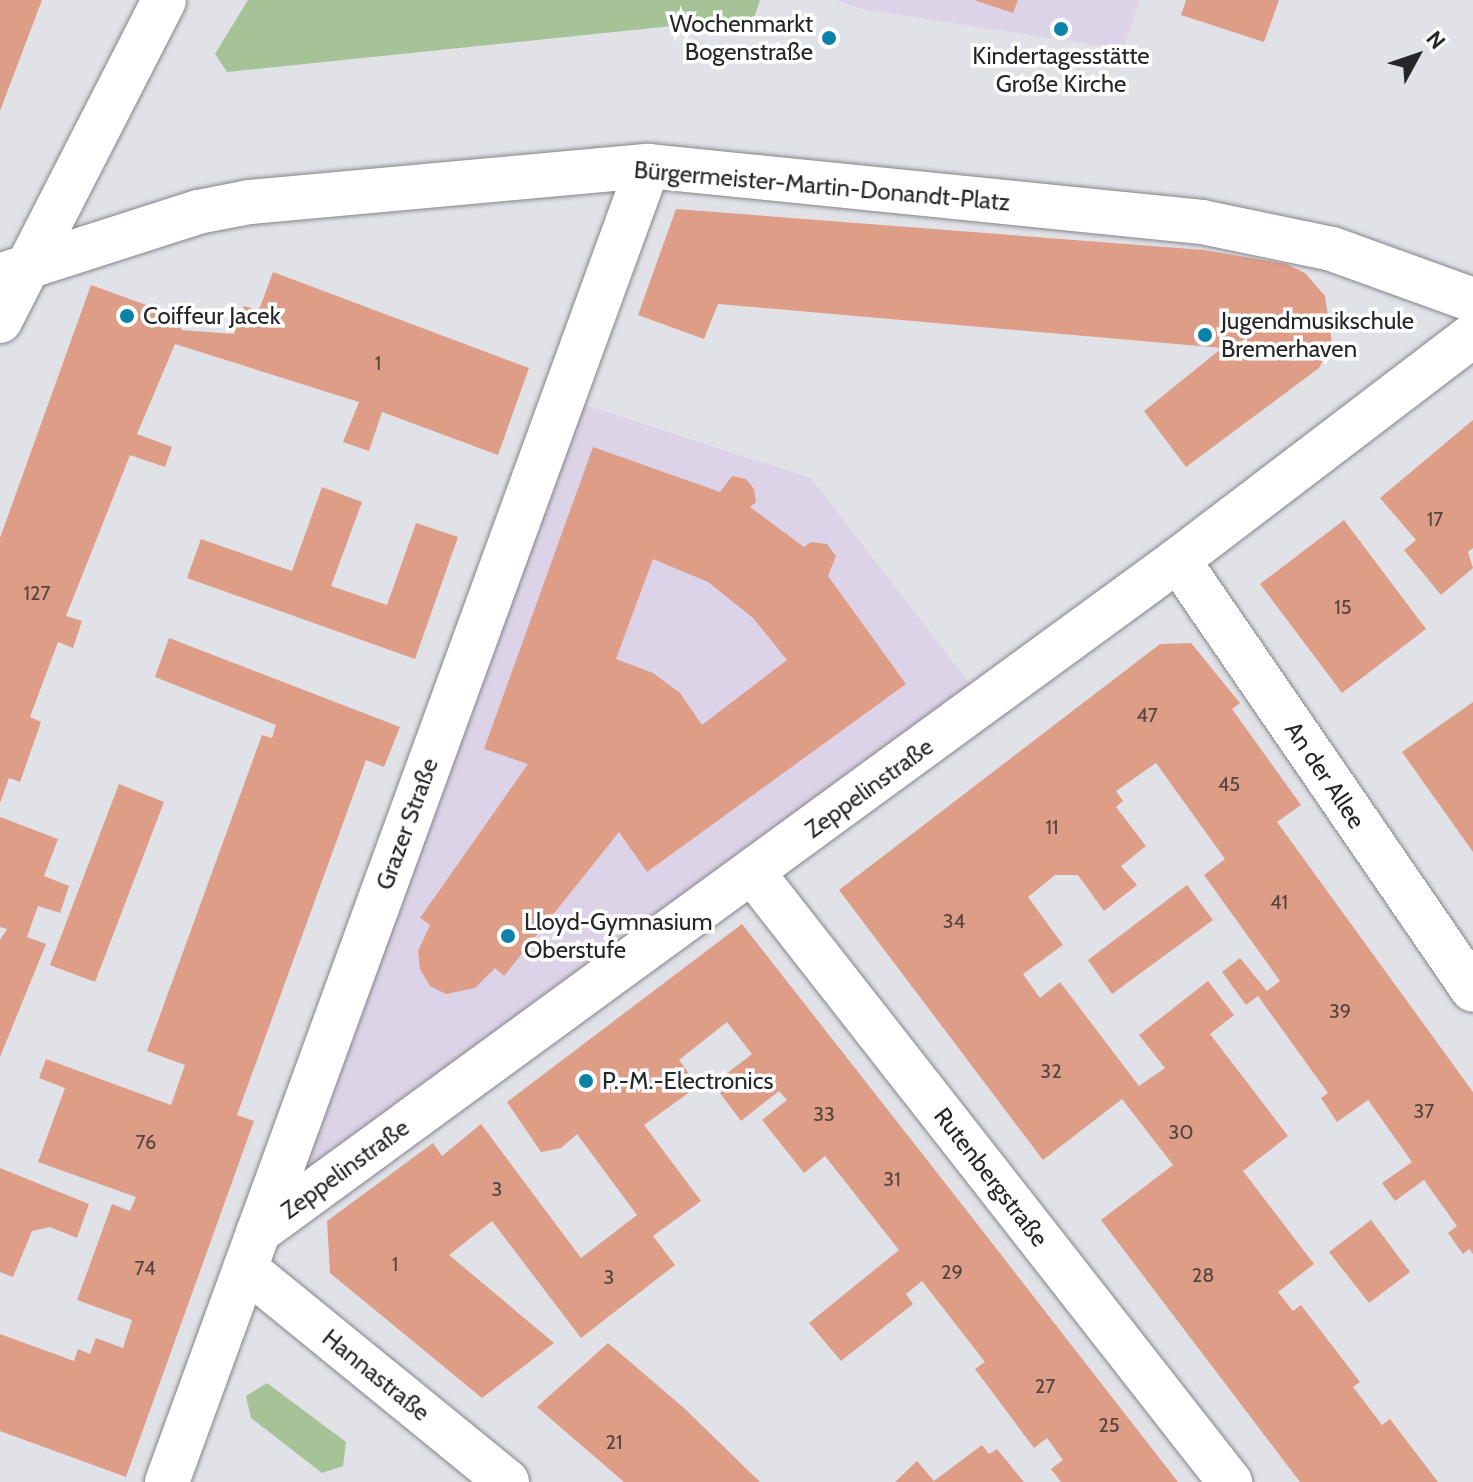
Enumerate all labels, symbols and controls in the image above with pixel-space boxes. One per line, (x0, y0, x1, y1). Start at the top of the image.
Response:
place label: Wochenmarkt Bogenstraße (669, 10, 813, 66)
north arrow (1377, 16, 1457, 96)
marker: Kindertagesstätte Große Kirche (1052, 20, 1070, 38)
text: N (1420, 26, 1451, 55)
marker: Wochenmarkt Bogenstraße (820, 29, 838, 47)
place label: Kindertagesstätte Große Kirche (972, 42, 1150, 98)
street label: Bürgermeister-Martin-Donandt-Platz (633, 155, 1011, 217)
place label: Coiffeur Jacek (143, 302, 280, 330)
marker: Coiffeur Jacek (118, 307, 136, 325)
place label: Jugendmusikschule Bremerhaven (1221, 307, 1414, 363)
marker: Jugendmusikschule Bremerhaven (1196, 326, 1214, 344)
house number: 1 (375, 351, 381, 375)
house number: 17 (1427, 507, 1443, 531)
house number: 127 (23, 581, 51, 605)
house number: 15 (1334, 595, 1352, 619)
house number: 47 (1136, 703, 1158, 727)
street label: An der Allee (1279, 716, 1371, 834)
street label: Zeppelinstraße (799, 732, 939, 844)
street label: Grazer Straße (370, 754, 444, 894)
house number: 45 (1218, 772, 1240, 796)
house number: 11 (1045, 815, 1059, 839)
house number: 41 (1270, 890, 1288, 914)
place label: Lloyd-Gymnasium Oberstufe (524, 908, 712, 964)
house number: 34 (943, 909, 965, 933)
marker: Lloyd-Gymnasium Oberstufe (499, 927, 517, 945)
house number: 39 (1329, 999, 1351, 1023)
house number: 32 (1040, 1059, 1062, 1083)
place label: P.-M.-Electronics (602, 1067, 774, 1095)
marker: P.-M.-Electronics (577, 1072, 595, 1090)
house number: 37 (1414, 1099, 1434, 1123)
house number: 33 (813, 1102, 835, 1126)
street label: Rutenbergstraße (928, 1102, 1054, 1252)
street label: Zeppelinstraße (275, 1113, 415, 1225)
house number: 30 (1169, 1120, 1193, 1144)
house number: 76 (136, 1130, 156, 1154)
house number: 31 (883, 1167, 901, 1191)
house number: 3 (492, 1177, 502, 1201)
house number: 1 (392, 1252, 398, 1276)
house number: 74 (135, 1256, 155, 1280)
house number: 29 (941, 1260, 963, 1284)
house number: 28 (1192, 1263, 1214, 1287)
house number: 3 (604, 1265, 614, 1289)
street label: Hannastraße (317, 1323, 435, 1427)
house number: 27 (1035, 1374, 1055, 1398)
house number: 25 (1098, 1413, 1120, 1437)
house number: 21 (606, 1430, 622, 1454)

